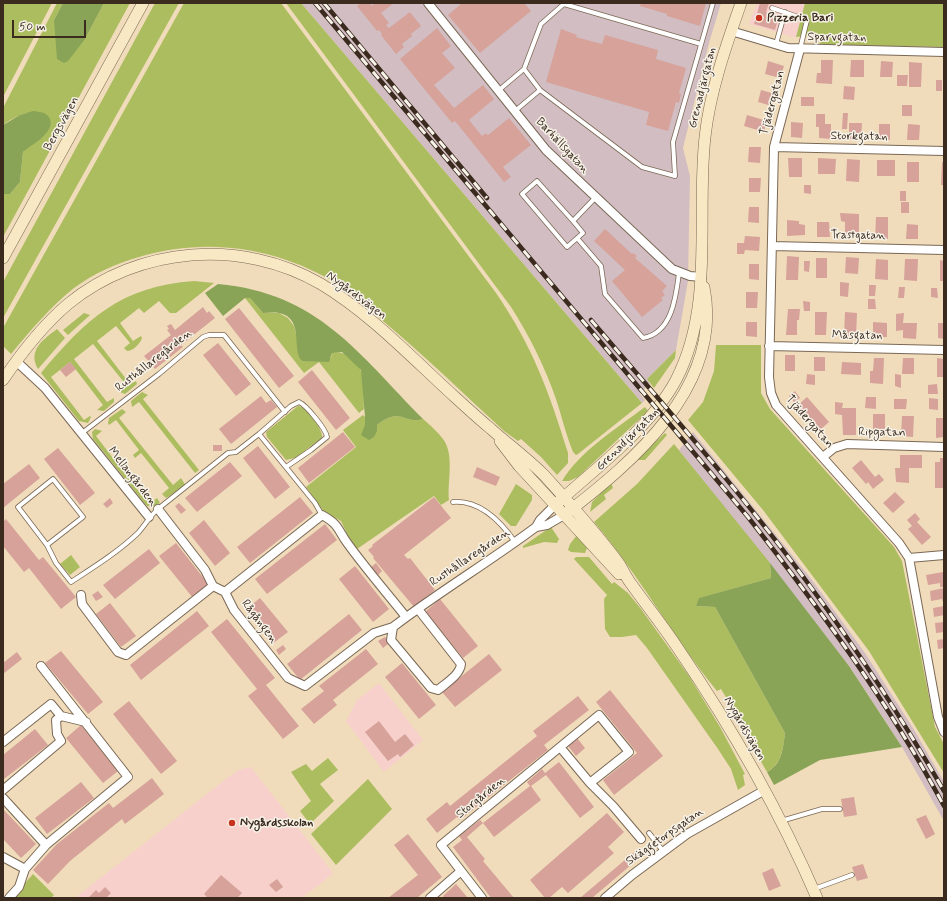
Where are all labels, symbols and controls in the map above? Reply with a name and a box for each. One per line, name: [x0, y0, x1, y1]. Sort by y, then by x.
place label: Pizzeria Bari: [767, 11, 833, 25]
scale bar: [14, 12, 88, 38]
marker: Pizzeria Bari: [754, 13, 764, 23]
text: 50 m: [19, 19, 46, 35]
street label: Sparvgatan: [807, 30, 867, 46]
street label: Grenadjärgatan: [686, 46, 720, 130]
street label: Tjädergatan: [757, 69, 789, 137]
street label: Bergsvägen: [41, 94, 83, 154]
street label: Barhällsgatan: [532, 115, 592, 177]
street label: Storkgatan: [830, 129, 888, 145]
street label: Trastgatan: [830, 228, 886, 244]
street label: Nygårdsvägen: [323, 269, 389, 323]
street label: Rusthållaregården: [113, 327, 195, 395]
street label: Måsgatan: [832, 328, 882, 344]
street label: Tjädergatan: [782, 392, 836, 452]
street label: Grenadjärgatan: [594, 406, 662, 474]
street label: Ripgatan: [858, 425, 906, 441]
street label: Mellangården: [104, 444, 160, 510]
street label: Rusthållaregården: [427, 526, 513, 590]
street label: Rågången: [238, 597, 280, 647]
street label: Nygårdsvägen: [720, 694, 768, 764]
street label: Storgården: [454, 774, 508, 822]
street label: Skäggetorpsgatan: [624, 805, 706, 869]
place label: Nygårdsskolan: [240, 816, 313, 830]
marker: Nygårdsskolan: [227, 818, 237, 828]

